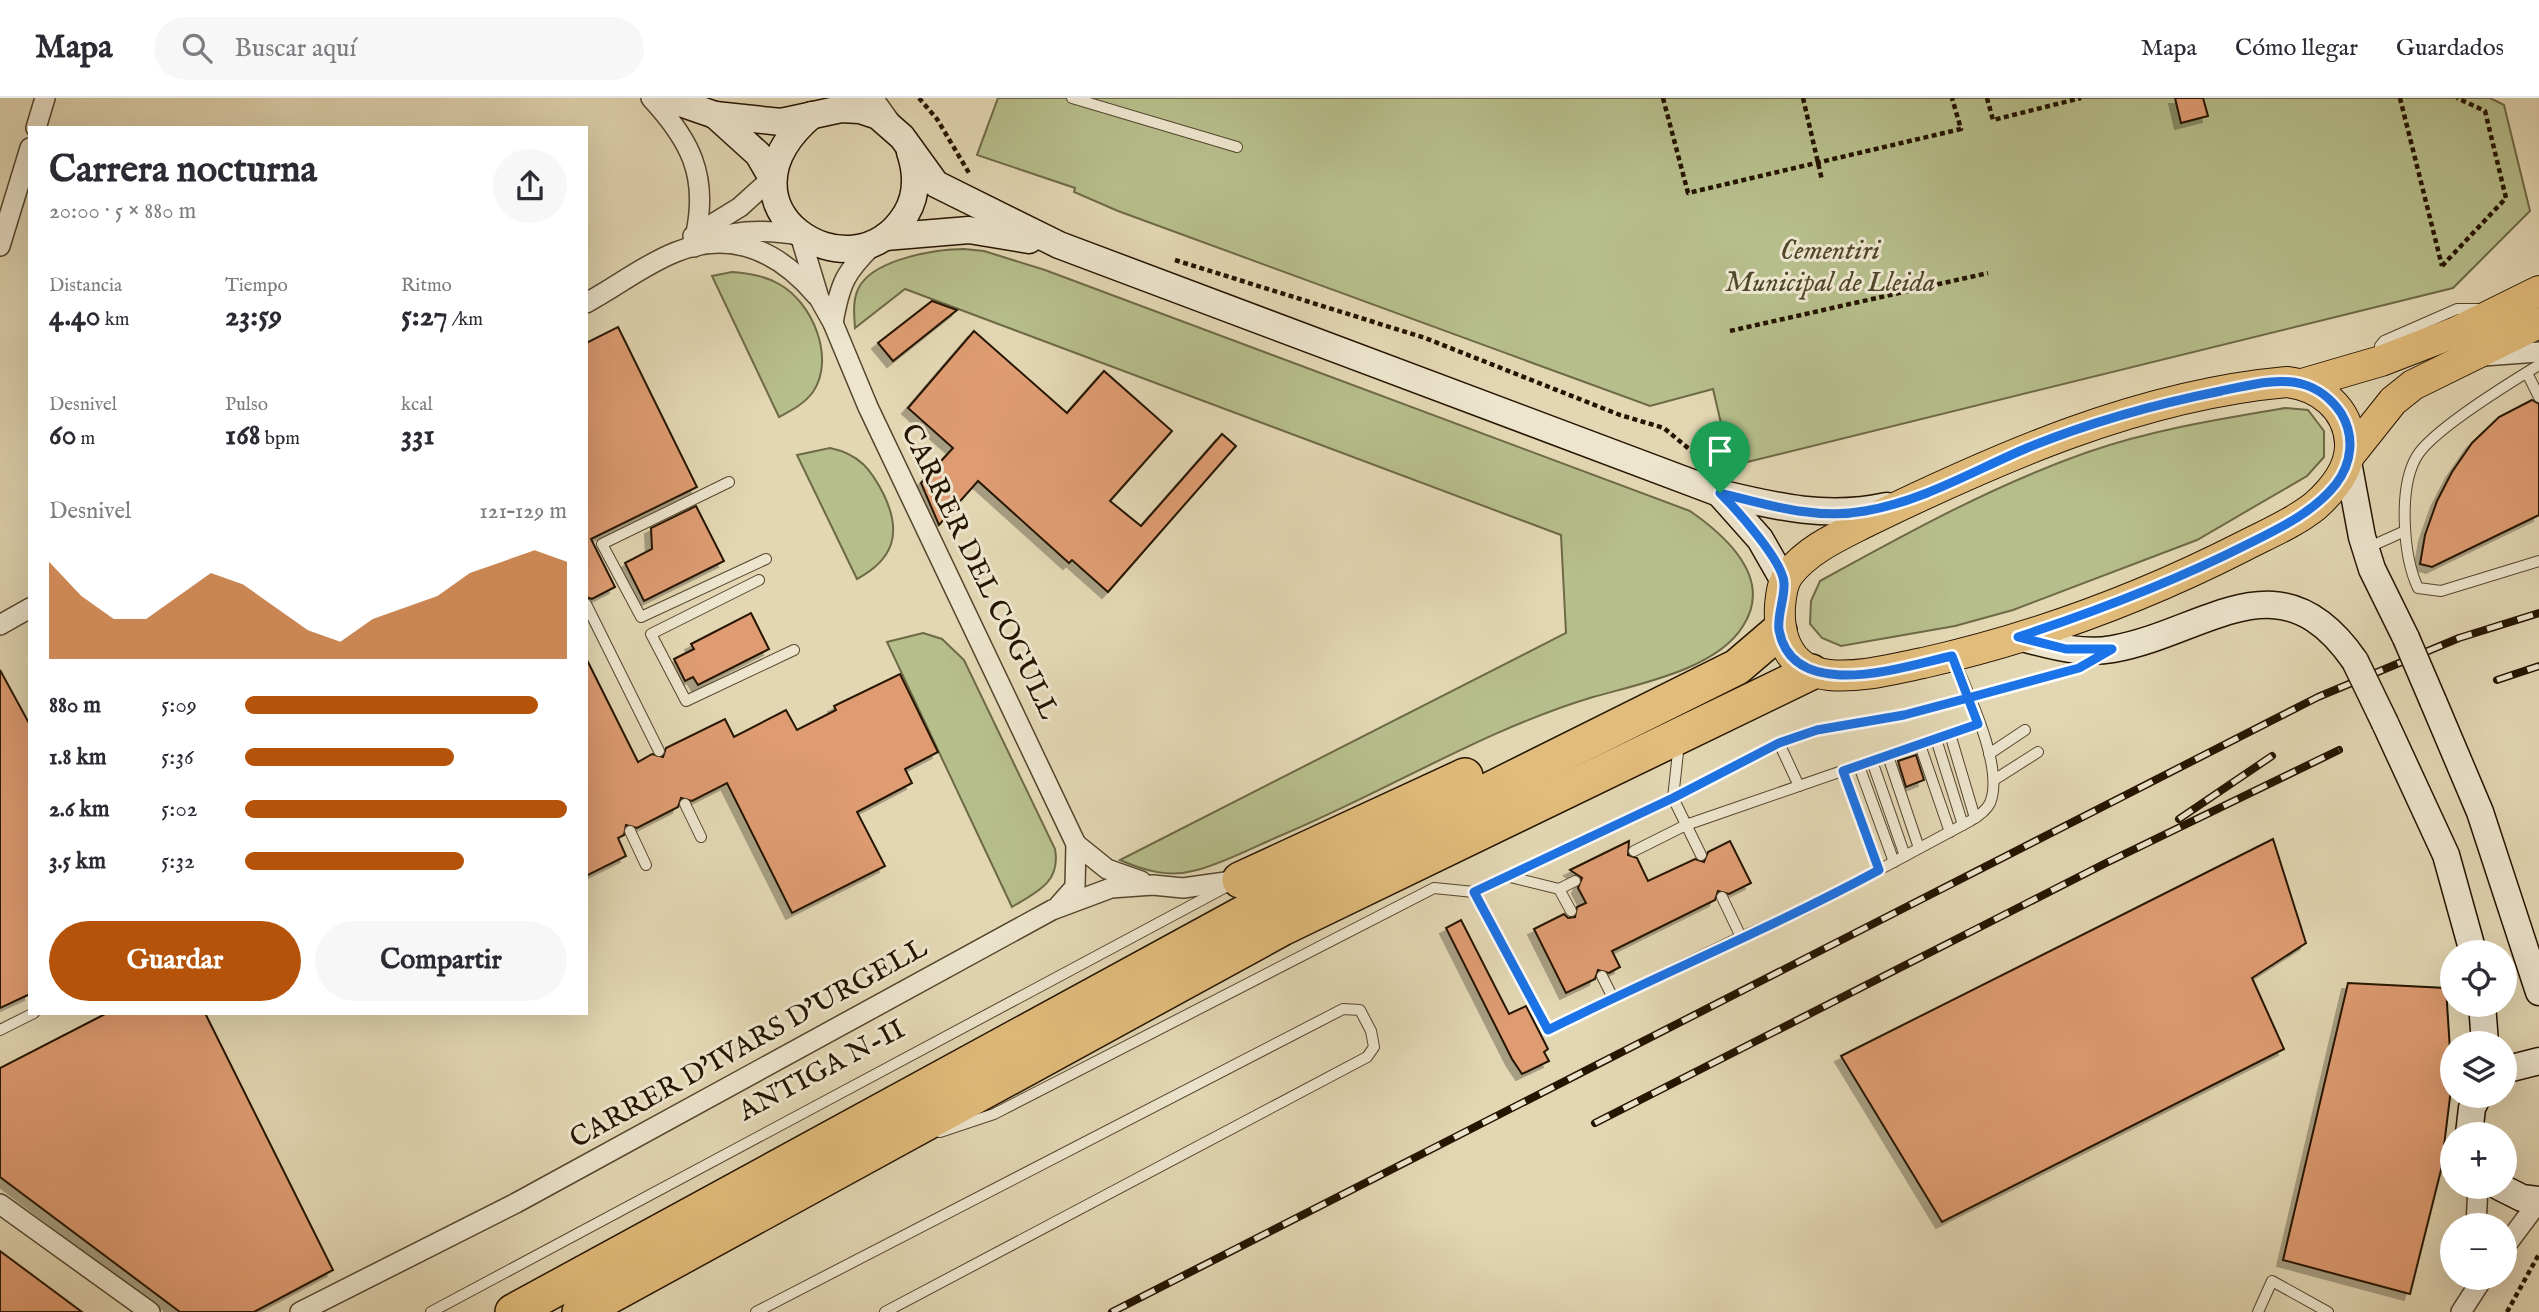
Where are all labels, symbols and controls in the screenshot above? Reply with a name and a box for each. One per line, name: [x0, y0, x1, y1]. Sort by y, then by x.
search box: [154, 17, 644, 80]
text: Mapa: [35, 27, 112, 69]
icon: search: [178, 29, 216, 67]
text: Buscar aquí: [234, 32, 356, 65]
text: Mapa: [2141, 33, 2197, 64]
text: Cómo llegar: [2235, 33, 2358, 64]
text: Guardados: [2396, 33, 2504, 64]
text: Carrera nocturna: [49, 147, 317, 195]
button: share: [493, 149, 567, 223]
text: 20:00 · 5 × 880 m: [49, 197, 196, 226]
park label: Cementiri Municipal de Lleida: [1725, 234, 1935, 301]
text: Distancia: [49, 274, 122, 298]
text: Tiempo: [225, 274, 288, 298]
text: Ritmo: [401, 274, 452, 298]
text: 4.40: [49, 298, 100, 336]
text: 23:59: [225, 298, 282, 336]
text: 5:27: [401, 298, 448, 336]
text: km: [100, 308, 129, 332]
text: /km: [448, 308, 483, 332]
text: Desnivel: [49, 393, 117, 417]
text: Pulso: [225, 393, 268, 417]
text: kcal: [401, 393, 433, 417]
text: 60: [49, 417, 76, 455]
text: 168: [225, 417, 261, 455]
text: 331: [401, 417, 435, 455]
street label: CARRER DEL COGULL: [892, 419, 1066, 725]
pin: [1690, 421, 1750, 493]
text: m: [76, 427, 95, 451]
text: bpm: [261, 427, 300, 451]
icon: arrive: [1701, 432, 1739, 470]
text: Desnivel: [49, 497, 131, 526]
text: 121–129 m: [479, 497, 567, 526]
text: 880 m: [49, 691, 101, 720]
text: 5:09: [161, 691, 197, 720]
text: 1.8 km: [49, 743, 107, 772]
text: 5:36: [161, 743, 194, 772]
text: 2.6 km: [49, 795, 110, 824]
text: 5:02: [161, 795, 198, 824]
text: 3.5 km: [49, 847, 106, 876]
text: 5:32: [161, 847, 195, 876]
button: Guardar: [49, 921, 301, 1001]
button: Compartir: [315, 921, 567, 1001]
street label: CARRER D'IVARS D'URGELL: [564, 931, 934, 1157]
map controls: [2440, 940, 2517, 1290]
button: locate: [2440, 940, 2517, 1017]
street label: ANTIGA N-II: [732, 1012, 911, 1130]
button: layers: [2440, 1031, 2517, 1108]
button: +: [2440, 1122, 2517, 1199]
button: −: [2440, 1213, 2517, 1290]

